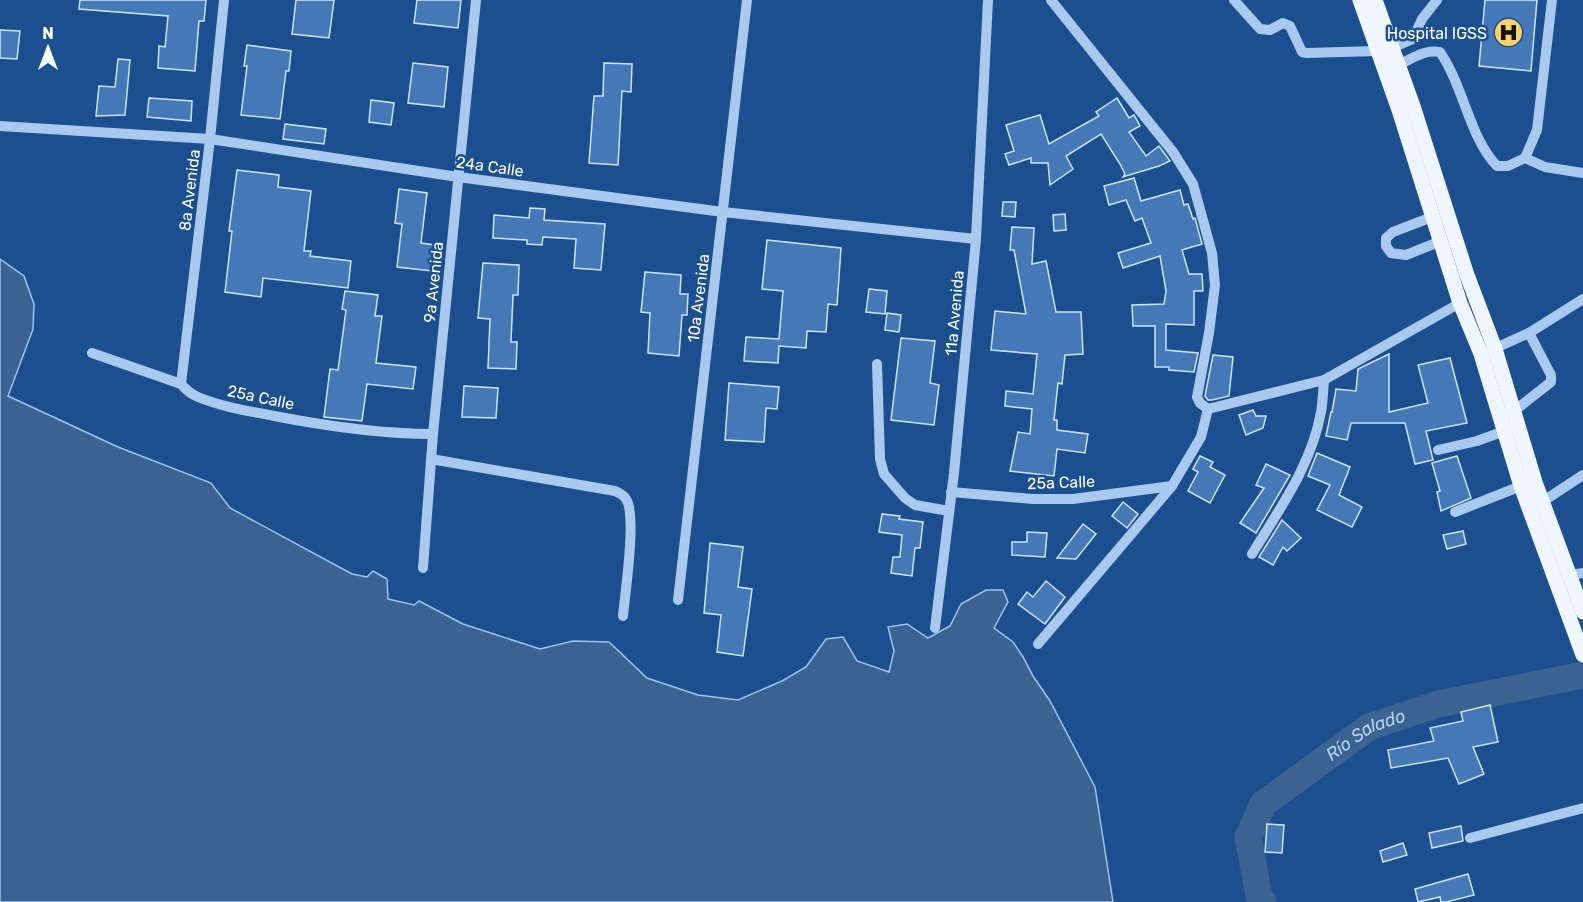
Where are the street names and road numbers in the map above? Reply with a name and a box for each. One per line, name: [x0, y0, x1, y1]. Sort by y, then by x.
street label: 8a Avenida: [175, 148, 204, 232]
street label: 24a Calle: [455, 152, 525, 181]
street label: 9a Avenida: [420, 241, 447, 324]
street label: 10a Avenida: [684, 253, 713, 343]
street label: 11a Avenida: [941, 270, 968, 357]
street label: 25a Calle: [226, 381, 296, 414]
street label: 25a Calle: [1027, 472, 1095, 493]

